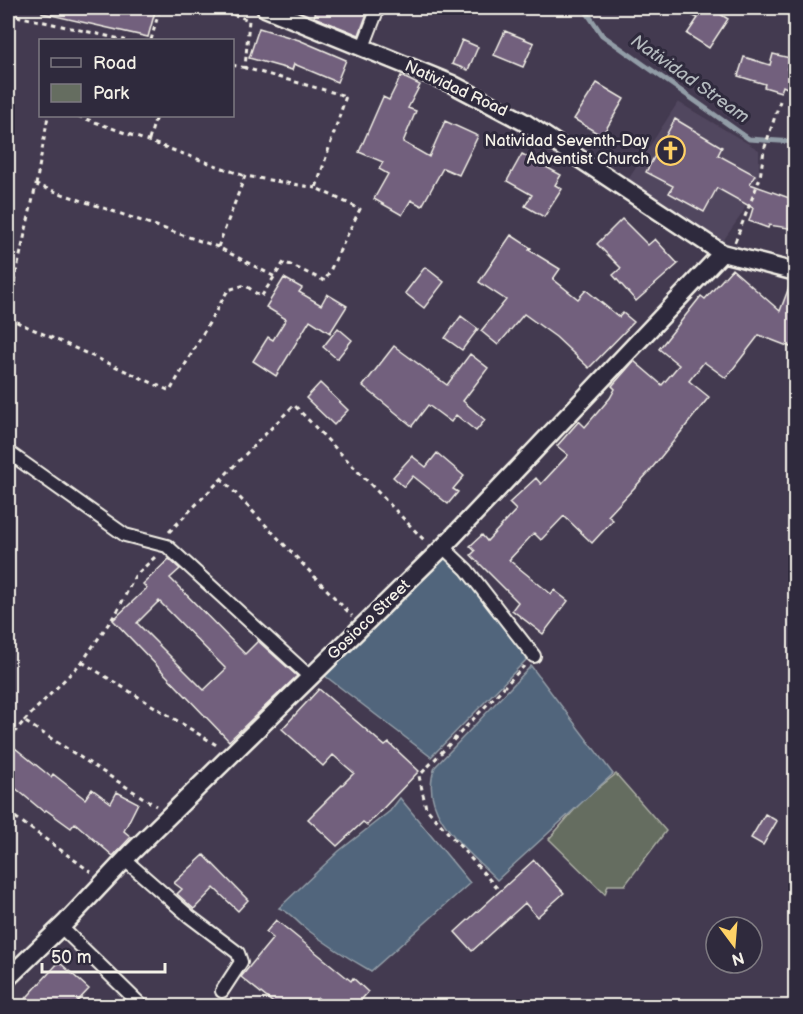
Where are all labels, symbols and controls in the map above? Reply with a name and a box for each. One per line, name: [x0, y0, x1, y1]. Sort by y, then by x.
water label: Natividad Stream: [627, 30, 753, 128]
legend: [39, 39, 234, 117]
text: Road: [93, 53, 137, 74]
street label: Natividad Road: [402, 57, 510, 121]
text: Park: [93, 83, 129, 104]
place label: Natividad Seventh-Day Adventist Church: [485, 132, 650, 169]
church icon: Natividad Seventh-Day Adventist Church: [654, 134, 686, 166]
street label: Gosioco Street: [324, 576, 414, 664]
north arrow: [704, 915, 764, 975]
scale bar: [42, 936, 165, 974]
text: 50 m: [51, 947, 92, 968]
text: N: [729, 947, 746, 969]

